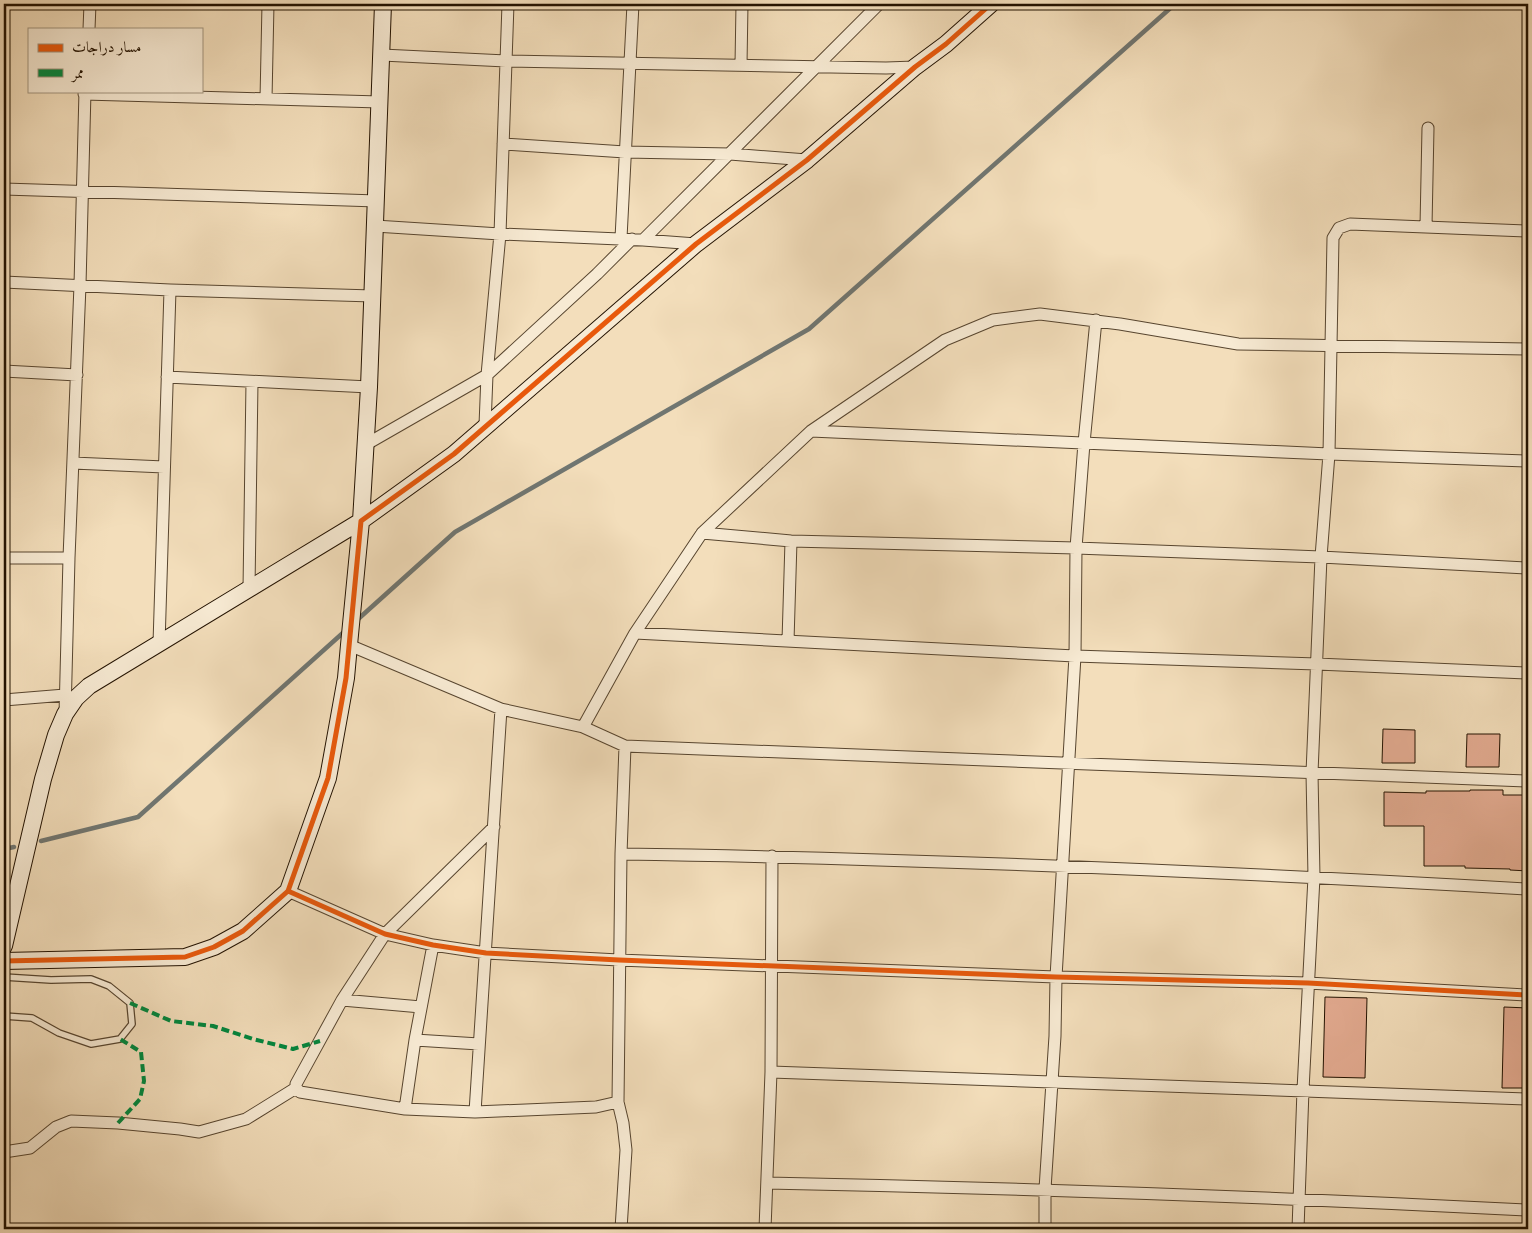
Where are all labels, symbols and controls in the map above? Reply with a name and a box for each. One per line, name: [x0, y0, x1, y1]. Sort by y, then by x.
legend: [28, 28, 202, 92]
text: مسار دراجات: [72, 38, 141, 56]
text: ممر: [70, 64, 84, 83]

